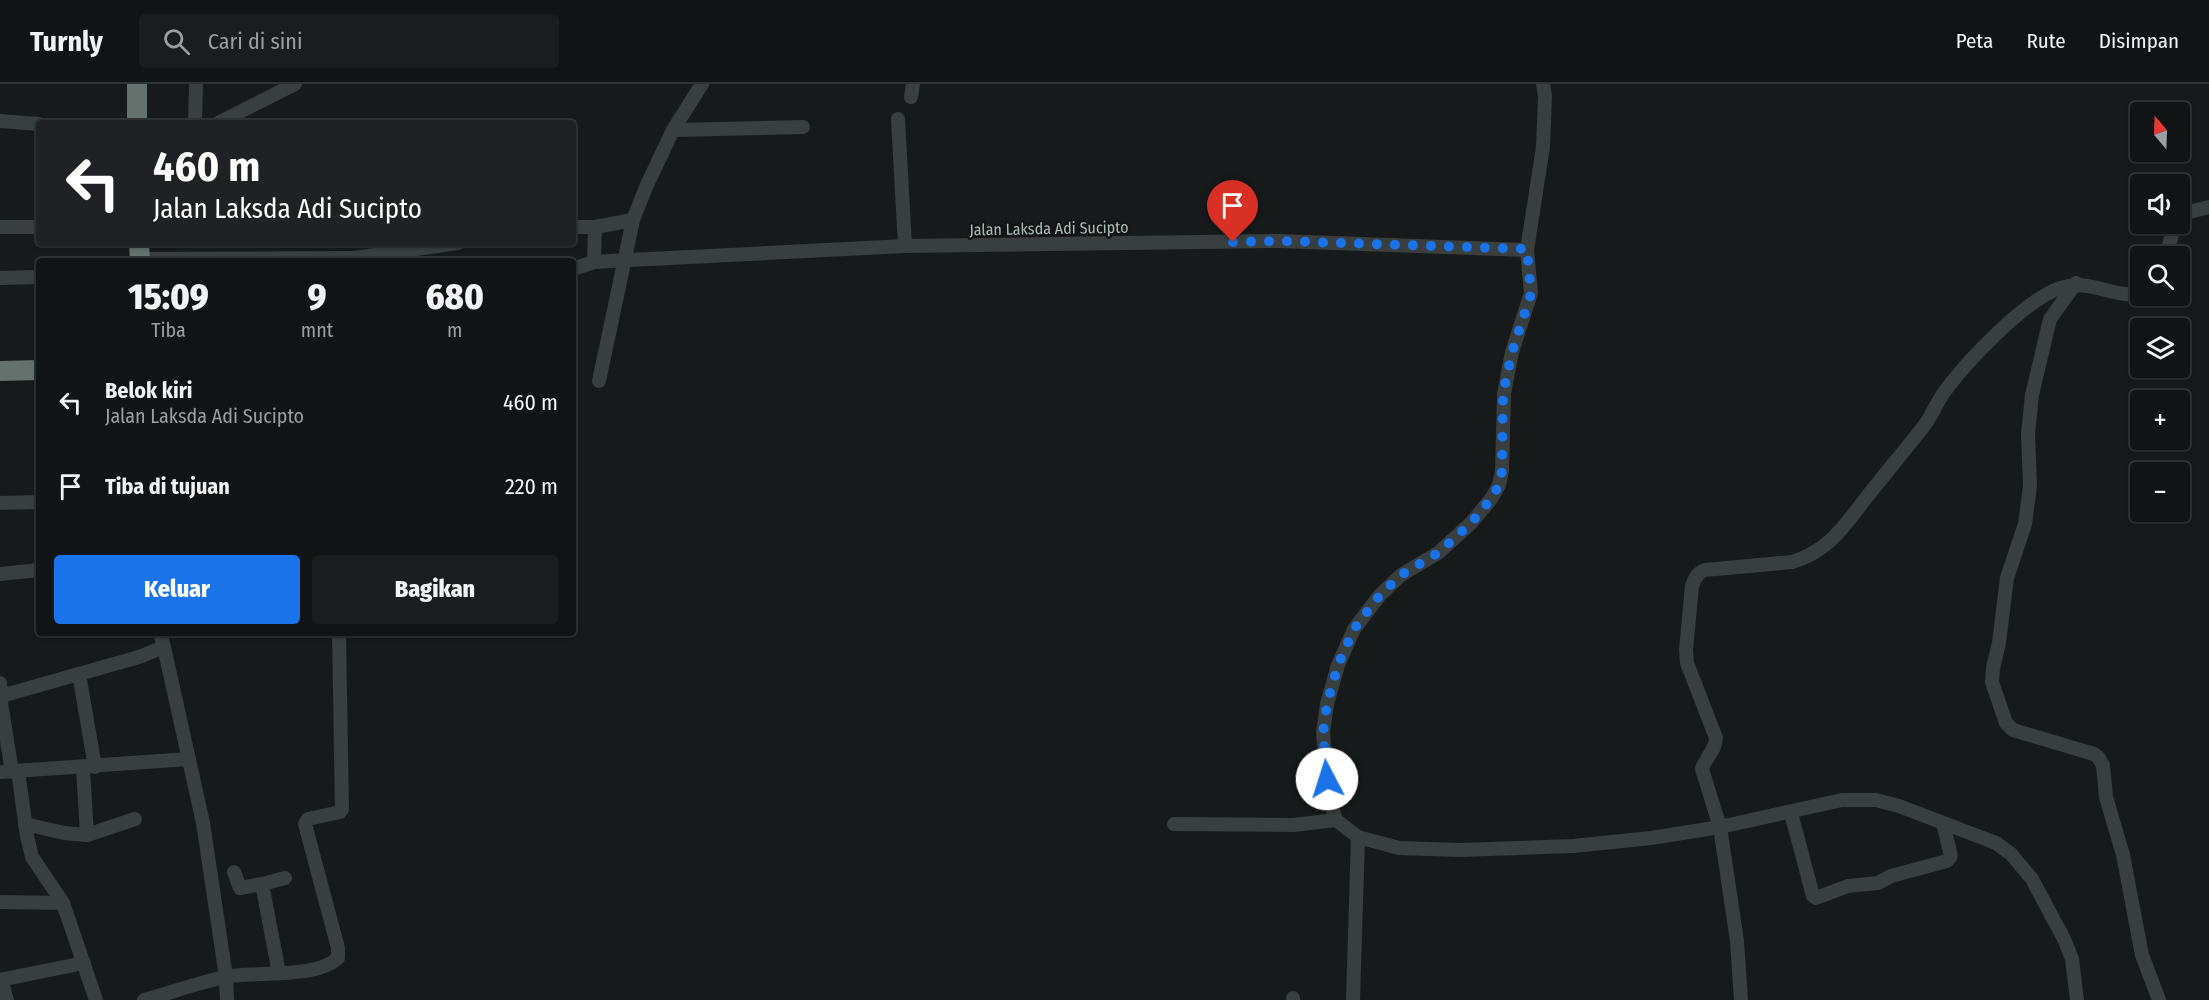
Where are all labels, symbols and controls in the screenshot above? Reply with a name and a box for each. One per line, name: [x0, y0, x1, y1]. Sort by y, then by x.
search box: [139, 14, 559, 68]
text: Turnly: [30, 25, 103, 58]
icon: search: [160, 25, 193, 58]
text: Cari di sini: [208, 28, 302, 55]
text: Peta: [1956, 28, 1993, 54]
text: Rute: [2026, 28, 2066, 54]
text: Disimpan: [2099, 28, 2179, 54]
north arrow: [2130, 102, 2190, 162]
map controls: [2130, 102, 2190, 522]
text: 460 m: [153, 142, 260, 192]
icon: left: [54, 144, 132, 222]
button: sound: [2130, 174, 2190, 234]
pin: [1207, 180, 1258, 242]
icon: arrive: [1216, 189, 1249, 222]
text: Jalan Laksda Adi Sucipto: [153, 193, 422, 225]
street label: Jalan Laksda Adi Sucipto: [969, 218, 1129, 239]
button: search: [2130, 246, 2190, 306]
text: 15:09: [128, 275, 209, 319]
text: 9: [308, 275, 327, 319]
text: 680: [425, 275, 484, 319]
text: Tiba: [151, 318, 186, 342]
text: mnt: [301, 318, 333, 342]
text: m: [447, 318, 462, 342]
button: layers: [2130, 318, 2190, 378]
text: Belok kiri: [105, 377, 193, 404]
icon: left: [54, 386, 87, 419]
text: 460 m: [503, 389, 558, 416]
button: +: [2130, 390, 2190, 450]
text: Jalan Laksda Adi Sucipto: [105, 404, 304, 428]
button: −: [2130, 462, 2190, 522]
icon: arrive: [54, 470, 87, 503]
text: Tiba di tujuan: [105, 473, 230, 500]
text: 220 m: [505, 473, 558, 500]
button: Keluar: [54, 555, 300, 624]
button: Bagikan: [312, 555, 558, 624]
position arrow: [1295, 747, 1359, 811]

